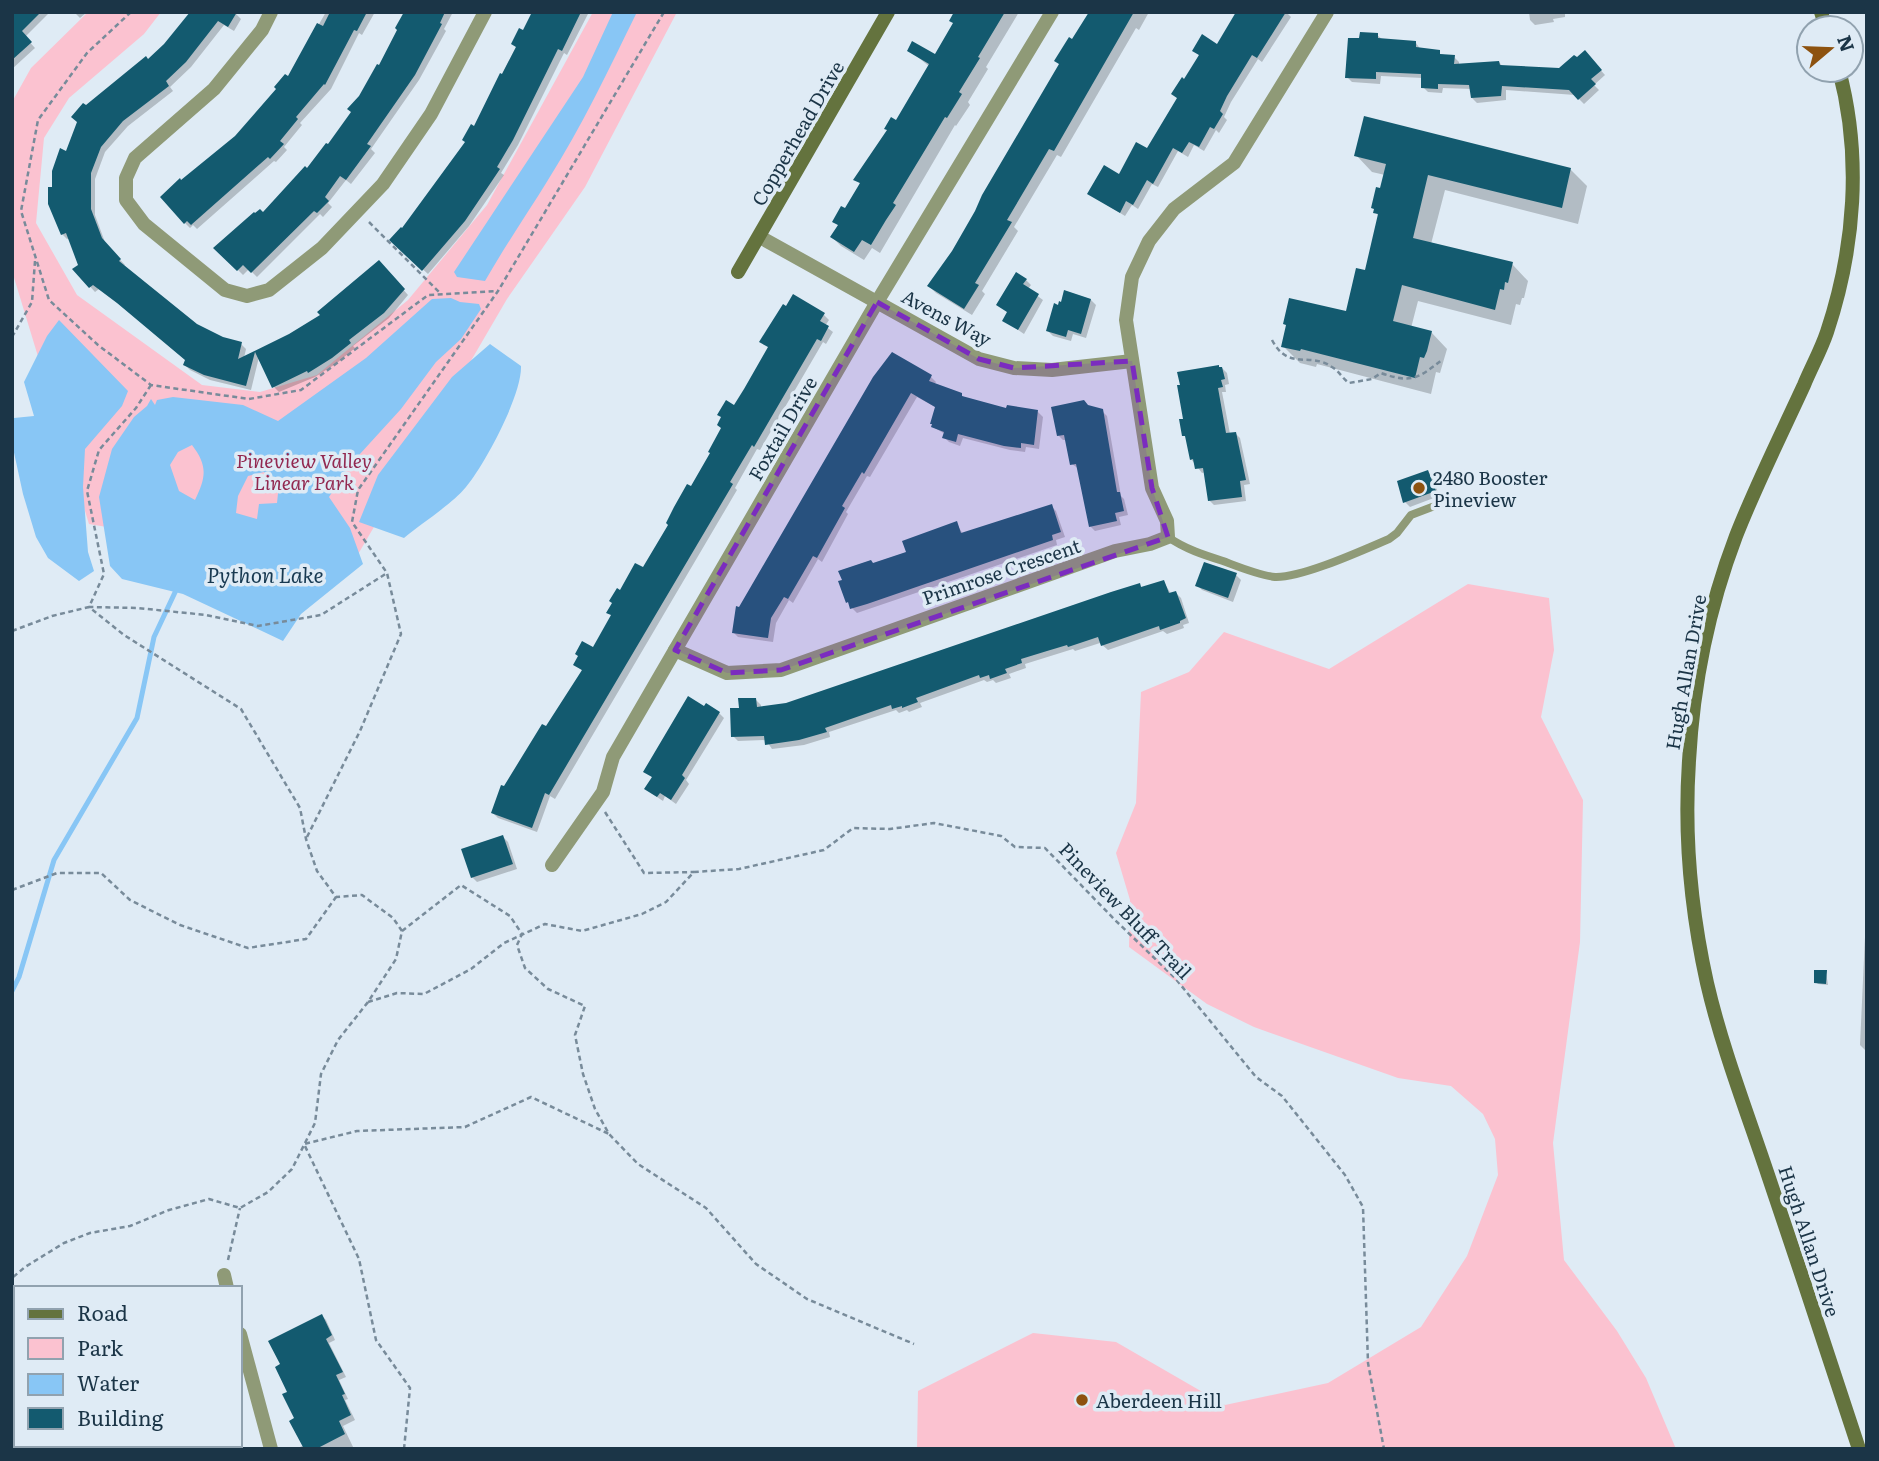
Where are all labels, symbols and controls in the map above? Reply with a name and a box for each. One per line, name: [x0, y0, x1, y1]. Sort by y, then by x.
north arrow: [1795, 14, 1865, 84]
text: N: [1831, 31, 1863, 55]
street label: Copperhead Drive: [744, 55, 850, 211]
street label: Avens Way: [897, 282, 997, 352]
street label: Foxtail Drive: [741, 370, 823, 485]
park label: Pineview Valley Linear Park: [236, 446, 372, 496]
place label: 2480 Booster Pineview: [1433, 463, 1548, 513]
marker: 2480 Booster Pineview: [1411, 480, 1427, 496]
street label: Primrose Crescent: [918, 531, 1084, 611]
water label: Python Lake: [206, 558, 324, 589]
street label: Hugh Allan Drive: [1658, 592, 1712, 752]
street label: Pineview Bluff Trail: [1053, 835, 1199, 985]
street label: Hugh Allan Drive: [1772, 1162, 1848, 1320]
legend: [14, 1286, 242, 1447]
text: Road: [77, 1296, 128, 1327]
text: Park: [77, 1331, 123, 1362]
text: Water: [77, 1366, 139, 1397]
place label: Aberdeen Hill: [1096, 1386, 1222, 1414]
marker: Aberdeen Hill: [1074, 1392, 1090, 1408]
text: Building: [77, 1401, 164, 1432]

